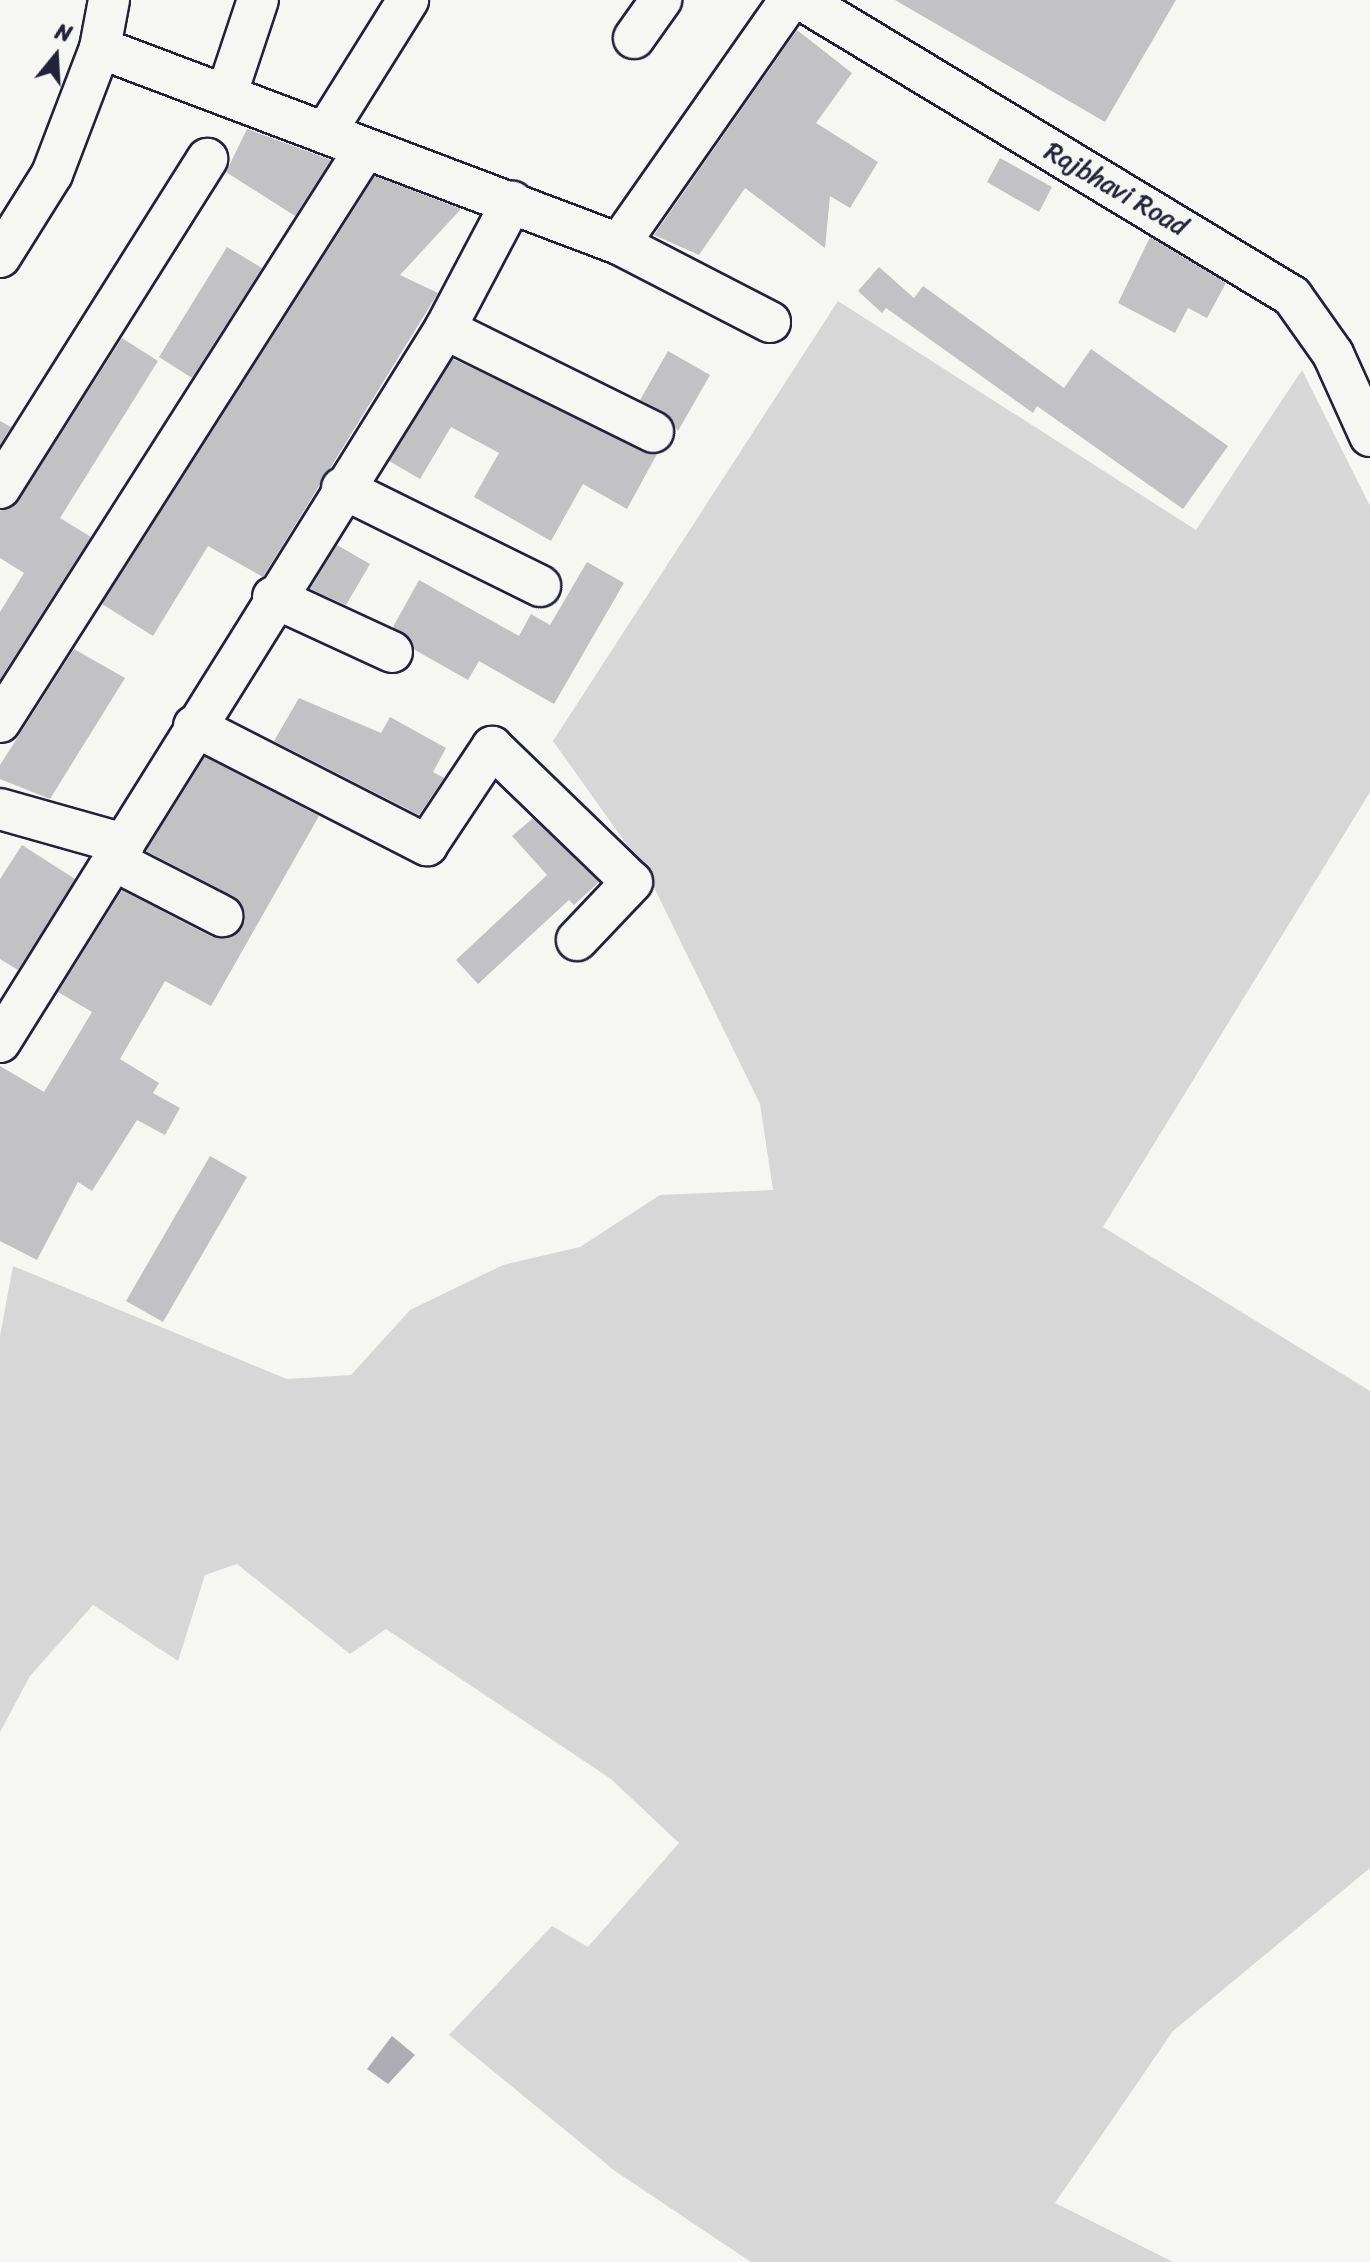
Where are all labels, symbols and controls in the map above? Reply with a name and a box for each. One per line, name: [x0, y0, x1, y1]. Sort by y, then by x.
text: N: [50, 12, 77, 54]
north arrow: [16, 16, 96, 96]
street label: Rajbhavi Road: [1039, 136, 1193, 242]

